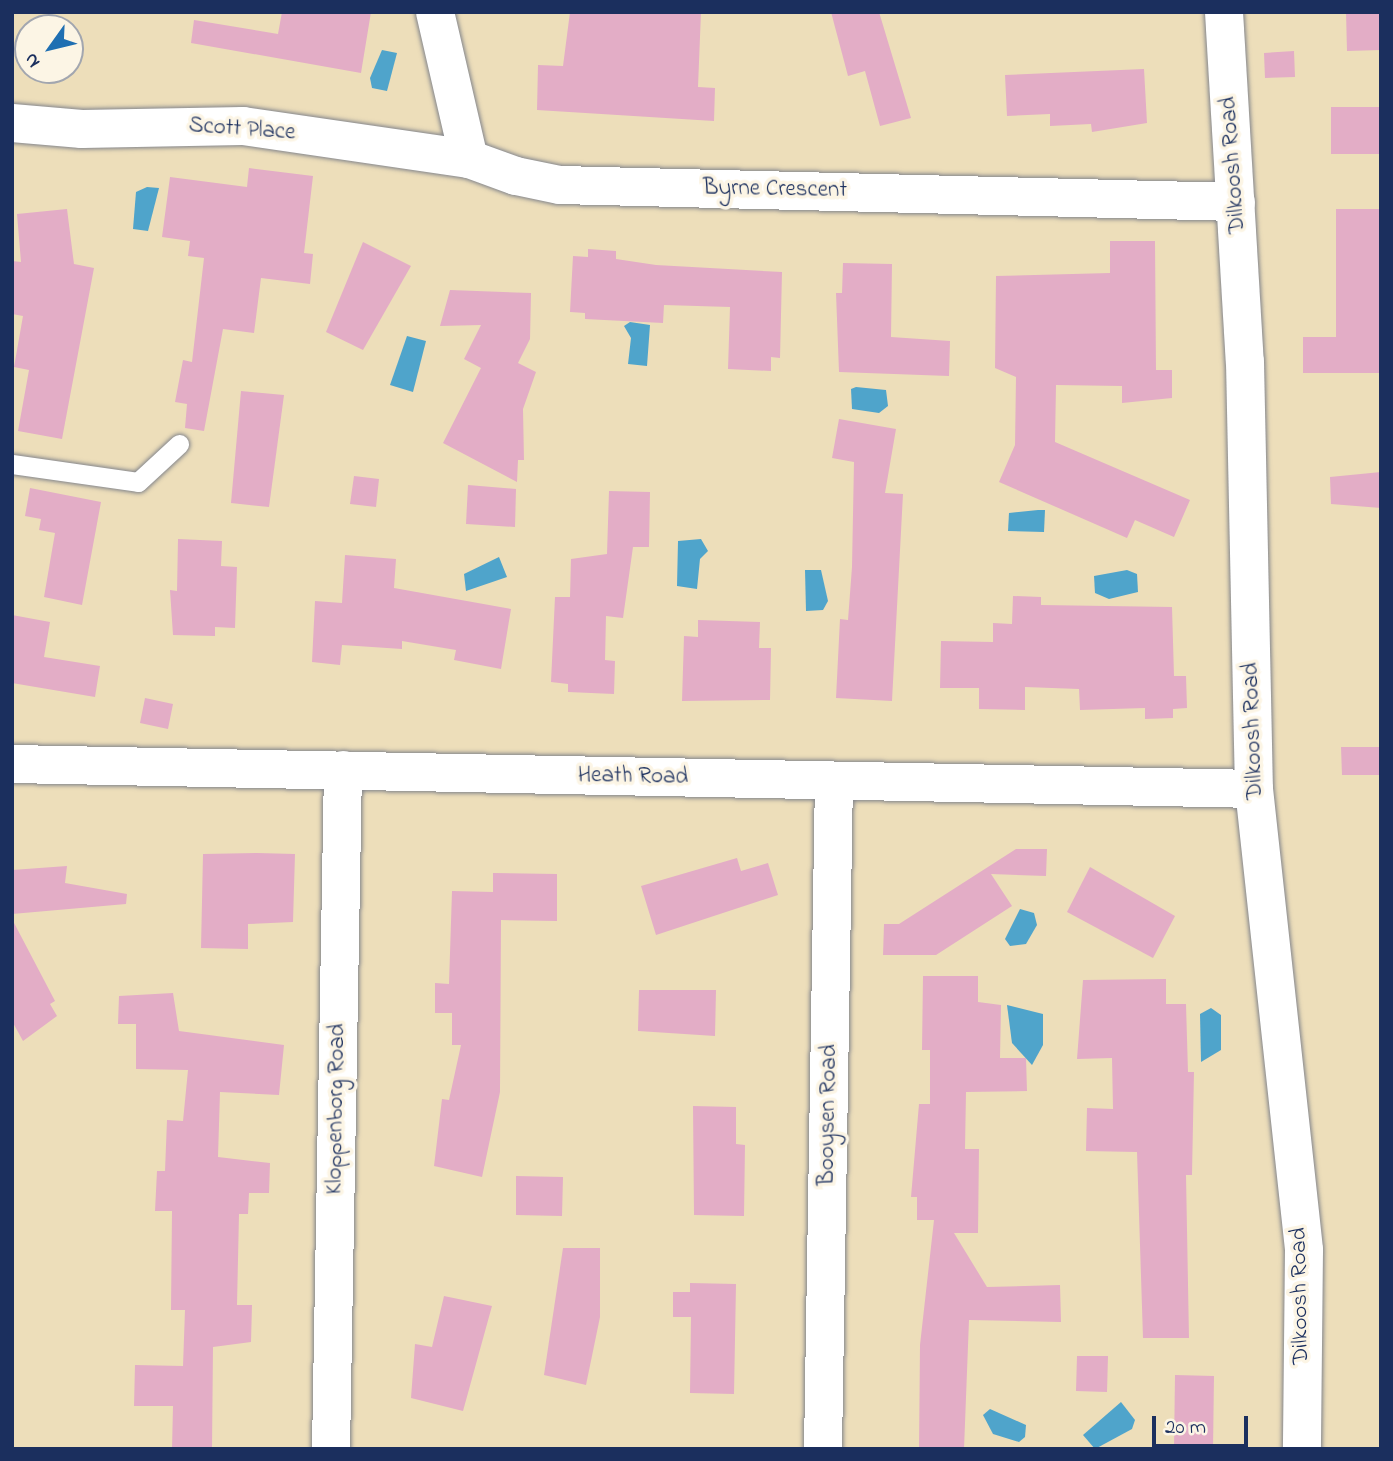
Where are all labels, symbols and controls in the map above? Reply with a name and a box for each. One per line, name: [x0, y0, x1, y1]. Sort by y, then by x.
north arrow: [14, 14, 84, 84]
text: N: [18, 47, 48, 73]
street label: Dilkoosh Road: [1215, 96, 1253, 234]
street label: Scott Place: [188, 113, 296, 147]
street label: Byrne Crescent: [703, 175, 847, 205]
street label: Dilkoosh Road: [1238, 662, 1270, 800]
street label: Heath Road: [578, 762, 688, 792]
street label: Kloppenborg Road: [322, 1023, 352, 1195]
street label: Booysen Road: [814, 1044, 844, 1186]
street label: Dilkoosh Road: [1286, 1227, 1316, 1365]
scale bar: [1155, 1402, 1251, 1446]
text: 20 m: [1165, 1413, 1206, 1443]

